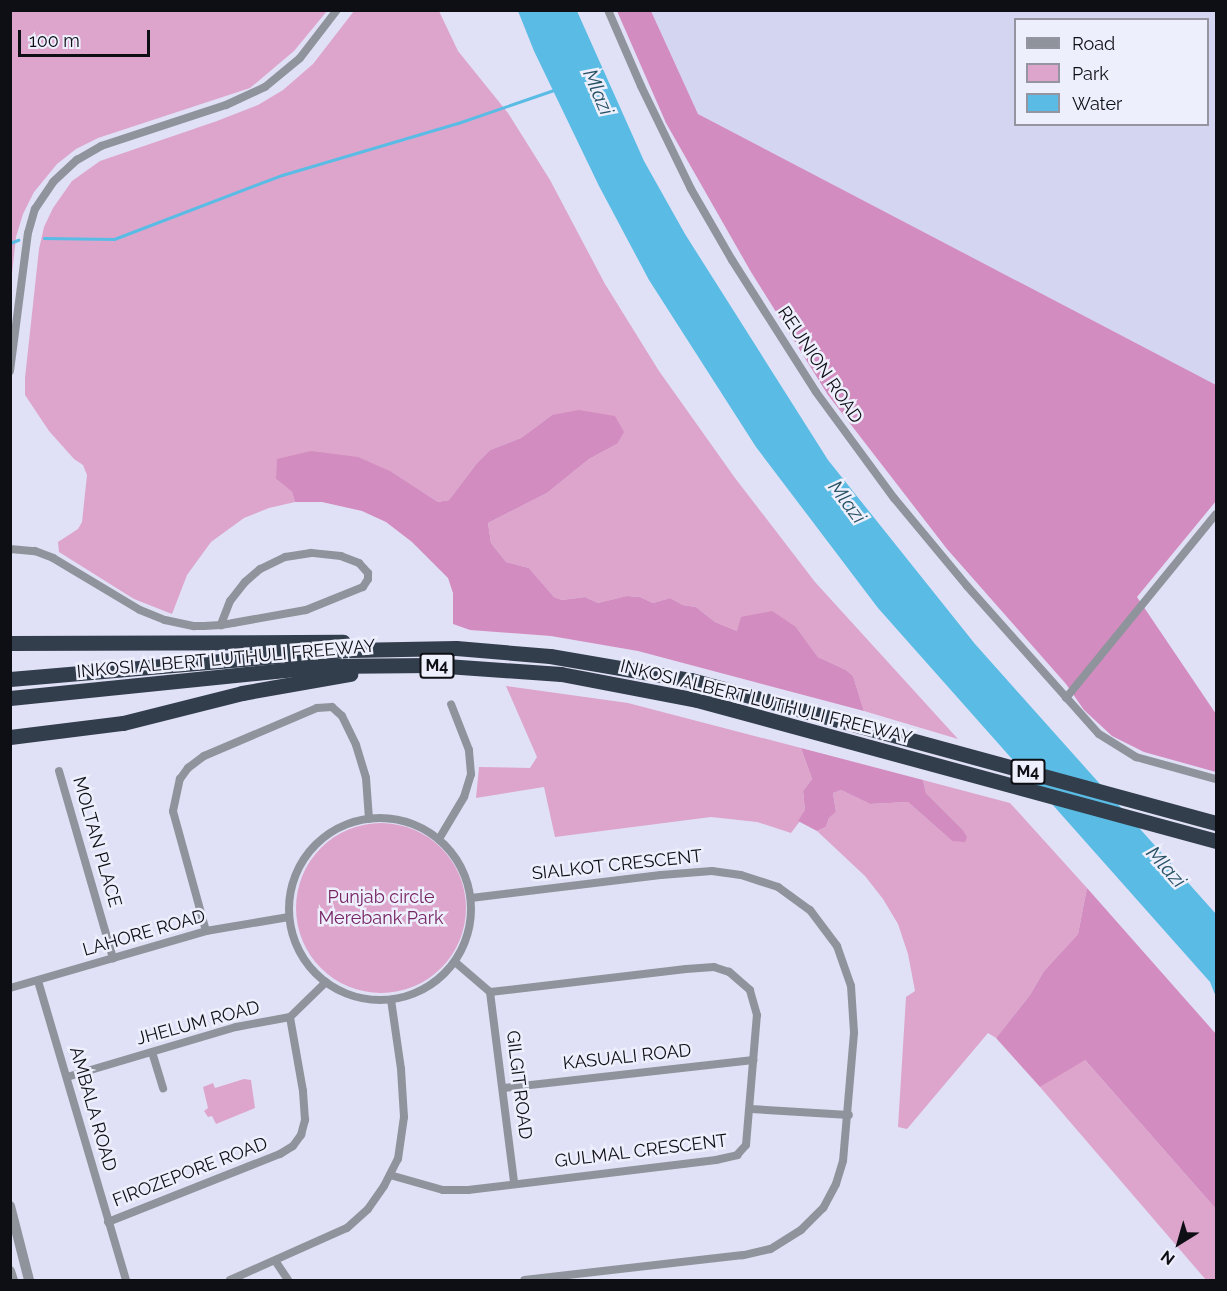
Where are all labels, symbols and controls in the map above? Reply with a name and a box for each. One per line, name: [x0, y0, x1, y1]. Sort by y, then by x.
scale bar: [21, 18, 153, 56]
legend: [1014, 18, 1209, 126]
text: 100 m: [29, 30, 80, 51]
text: Road: [1072, 33, 1115, 54]
text: Park: [1072, 63, 1109, 84]
water label: Mlazi: [578, 65, 618, 119]
text: Water: [1072, 93, 1122, 114]
street label: REUNION ROAD: [773, 302, 867, 428]
water label: Mlazi: [823, 476, 871, 528]
street label: INKOSI ALBERT LUTHULI FREEWAY: [75, 635, 377, 683]
road number: M4: [419, 653, 455, 679]
street label: INKOSI ALBERT LUTHULI FREEWAY: [617, 655, 915, 749]
road number: M4: [1010, 759, 1046, 785]
street label: MOLTAN PLACE: [68, 774, 126, 910]
water label: Mlazi: [1141, 841, 1191, 893]
street label: SIALKOT CRESCENT: [531, 845, 703, 885]
park label: Punjab circle Merebank Park: [318, 887, 444, 930]
street label: LAHORE ROAD: [80, 905, 208, 961]
street label: JHELUM ROAD: [134, 996, 262, 1050]
street label: GILGIT ROAD: [502, 1029, 536, 1141]
street label: KASUALI ROAD: [562, 1040, 692, 1074]
street label: AMBALA ROAD: [65, 1044, 121, 1174]
street label: GULMAL CRESCENT: [553, 1130, 729, 1172]
street label: FIROZEPORE ROAD: [109, 1132, 271, 1212]
north arrow: [1149, 1213, 1209, 1273]
text: N: [1157, 1247, 1178, 1269]

